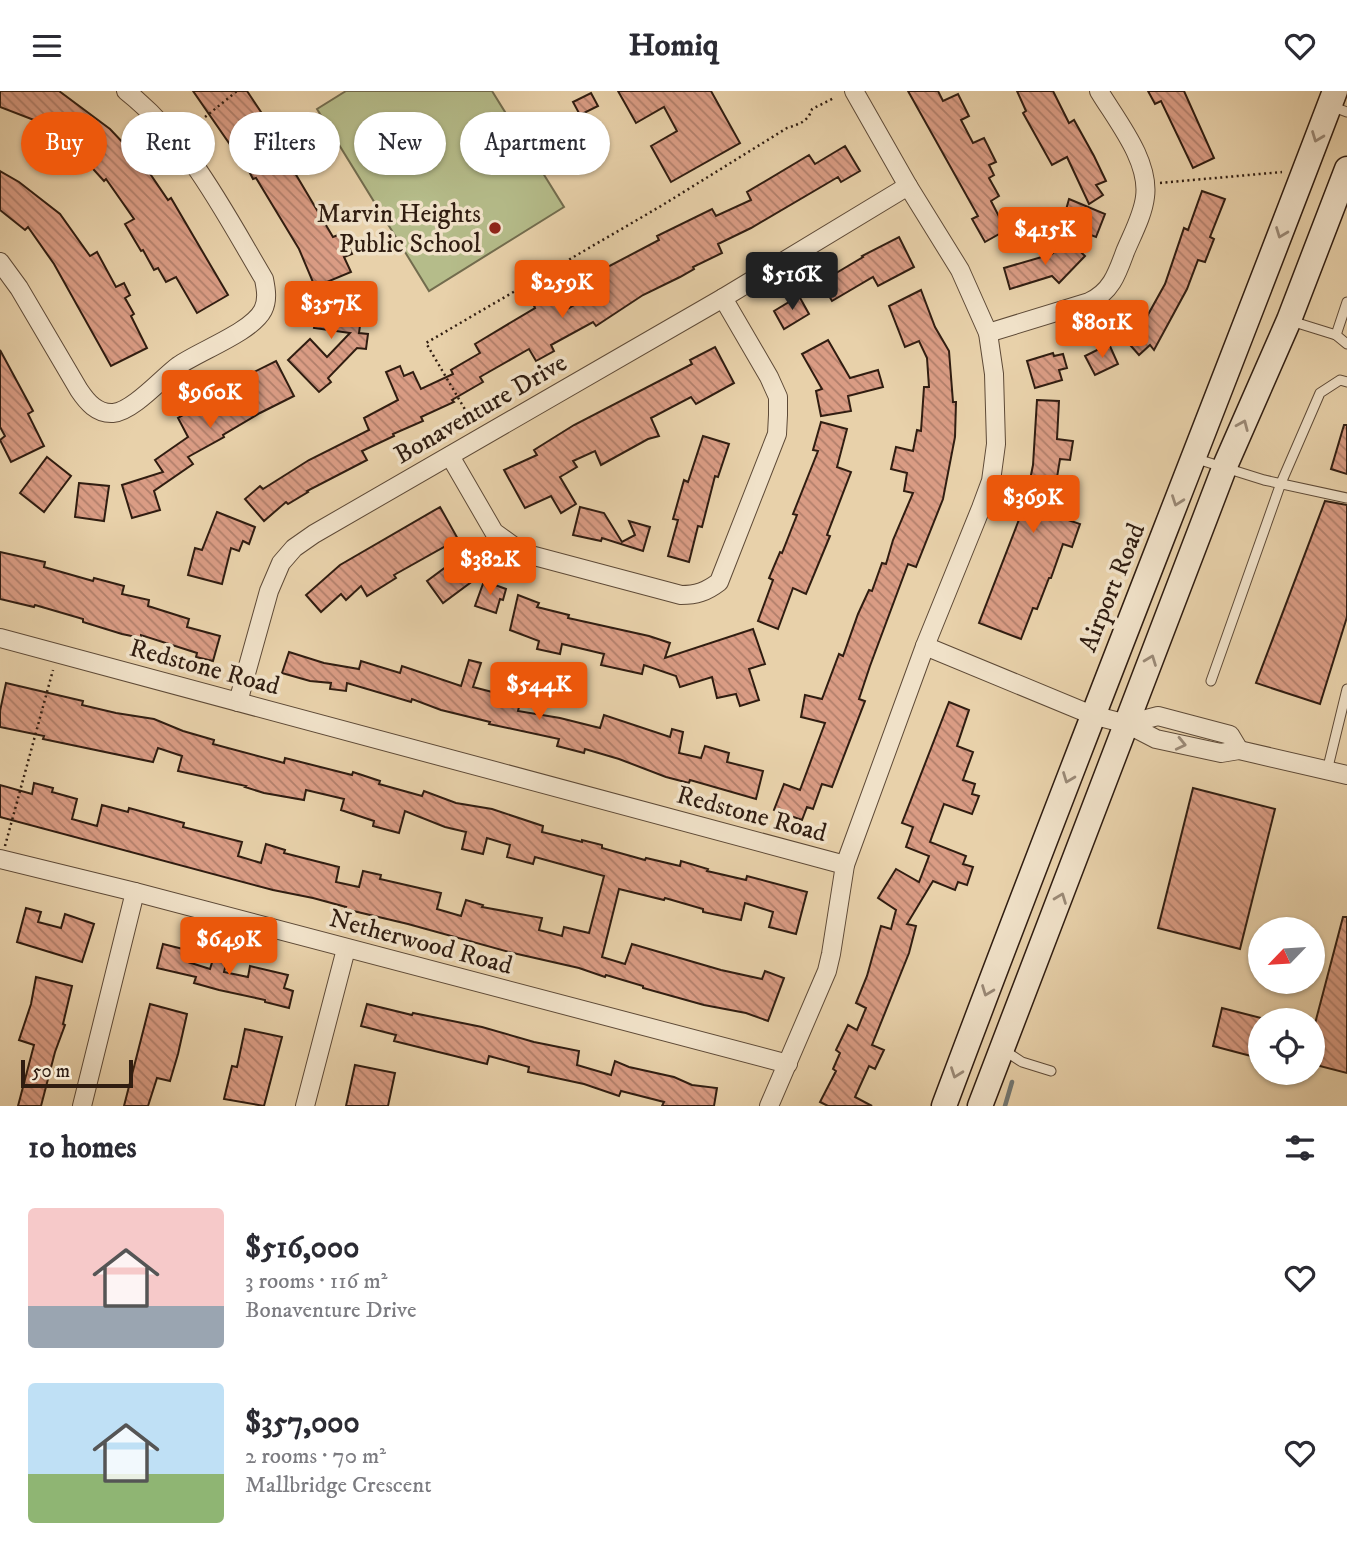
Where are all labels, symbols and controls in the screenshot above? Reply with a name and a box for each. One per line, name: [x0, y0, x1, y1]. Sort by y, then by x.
text: Homiq: [628, 26, 719, 66]
icon: menu: [28, 27, 66, 65]
icon: heart: [1281, 27, 1319, 65]
chip: Buy: [21, 112, 107, 175]
chip: Rent: [121, 112, 215, 175]
chip: Filters: [229, 112, 340, 175]
chip: New: [354, 112, 446, 175]
chip: Apartment: [460, 112, 610, 175]
one-way arrow: [1312, 131, 1326, 143]
place label: Marvin Heights Public School: [317, 198, 481, 261]
pin: $415K: [996, 207, 1094, 267]
text: $415K: [1014, 215, 1076, 244]
marker: Marvin Heights Public School: [487, 220, 503, 236]
one-way arrow: [1275, 227, 1289, 239]
pin: $516K: [743, 253, 841, 312]
text: $516K: [762, 260, 822, 289]
pin: $259K: [513, 261, 611, 320]
text: $259K: [531, 268, 593, 297]
pin: $357K: [282, 281, 380, 341]
text: $357K: [301, 289, 361, 318]
pin: $801K: [1053, 301, 1151, 360]
text: $801K: [1072, 308, 1132, 337]
street label: Bonaventure Drive: [388, 347, 573, 472]
pin: $960K: [161, 371, 259, 430]
text: $960K: [178, 378, 242, 407]
one-way arrow: [1235, 420, 1249, 433]
pin: $369K: [984, 475, 1082, 535]
text: $369K: [1003, 483, 1063, 512]
one-way arrow: [1171, 494, 1185, 506]
street label: Airport Road: [1072, 518, 1153, 657]
pin: $382K: [441, 538, 539, 597]
text: $382K: [460, 545, 520, 574]
street label: Redstone Road: [126, 632, 283, 703]
one-way arrow: [1143, 654, 1157, 667]
pin: $544K: [490, 663, 588, 722]
text: $544K: [506, 670, 572, 699]
one-way arrow: [1175, 736, 1187, 751]
one-way arrow: [1062, 772, 1076, 784]
street label: Redstone Road: [673, 779, 830, 850]
one-way arrow: [1053, 892, 1067, 904]
street label: Netherwood Road: [325, 902, 516, 983]
pin: $649K: [180, 917, 278, 977]
north arrow: [1248, 917, 1325, 994]
map controls: [1248, 917, 1325, 1085]
text: $649K: [196, 925, 262, 954]
one-way arrow: [982, 985, 996, 997]
button: locate: [1248, 1008, 1325, 1085]
scale bar: [21, 1057, 133, 1089]
text: 50 m: [32, 1060, 70, 1083]
one-way arrow: [951, 1066, 965, 1078]
icon: filters: [1281, 1129, 1319, 1167]
text: 10 homes: [28, 1130, 137, 1167]
text: $516,000: [245, 1230, 359, 1267]
icon: home: [84, 1236, 168, 1320]
icon: heart: [1281, 1259, 1319, 1297]
text: 3 rooms · 116 m²: [245, 1267, 388, 1296]
text: Bonaventure Drive: [245, 1296, 417, 1325]
text: $357,000: [245, 1405, 360, 1442]
icon: home: [84, 1411, 168, 1495]
icon: heart: [1281, 1434, 1319, 1472]
text: 2 rooms · 70 m²: [245, 1442, 386, 1471]
text: Mallbridge Crescent: [245, 1471, 432, 1500]

